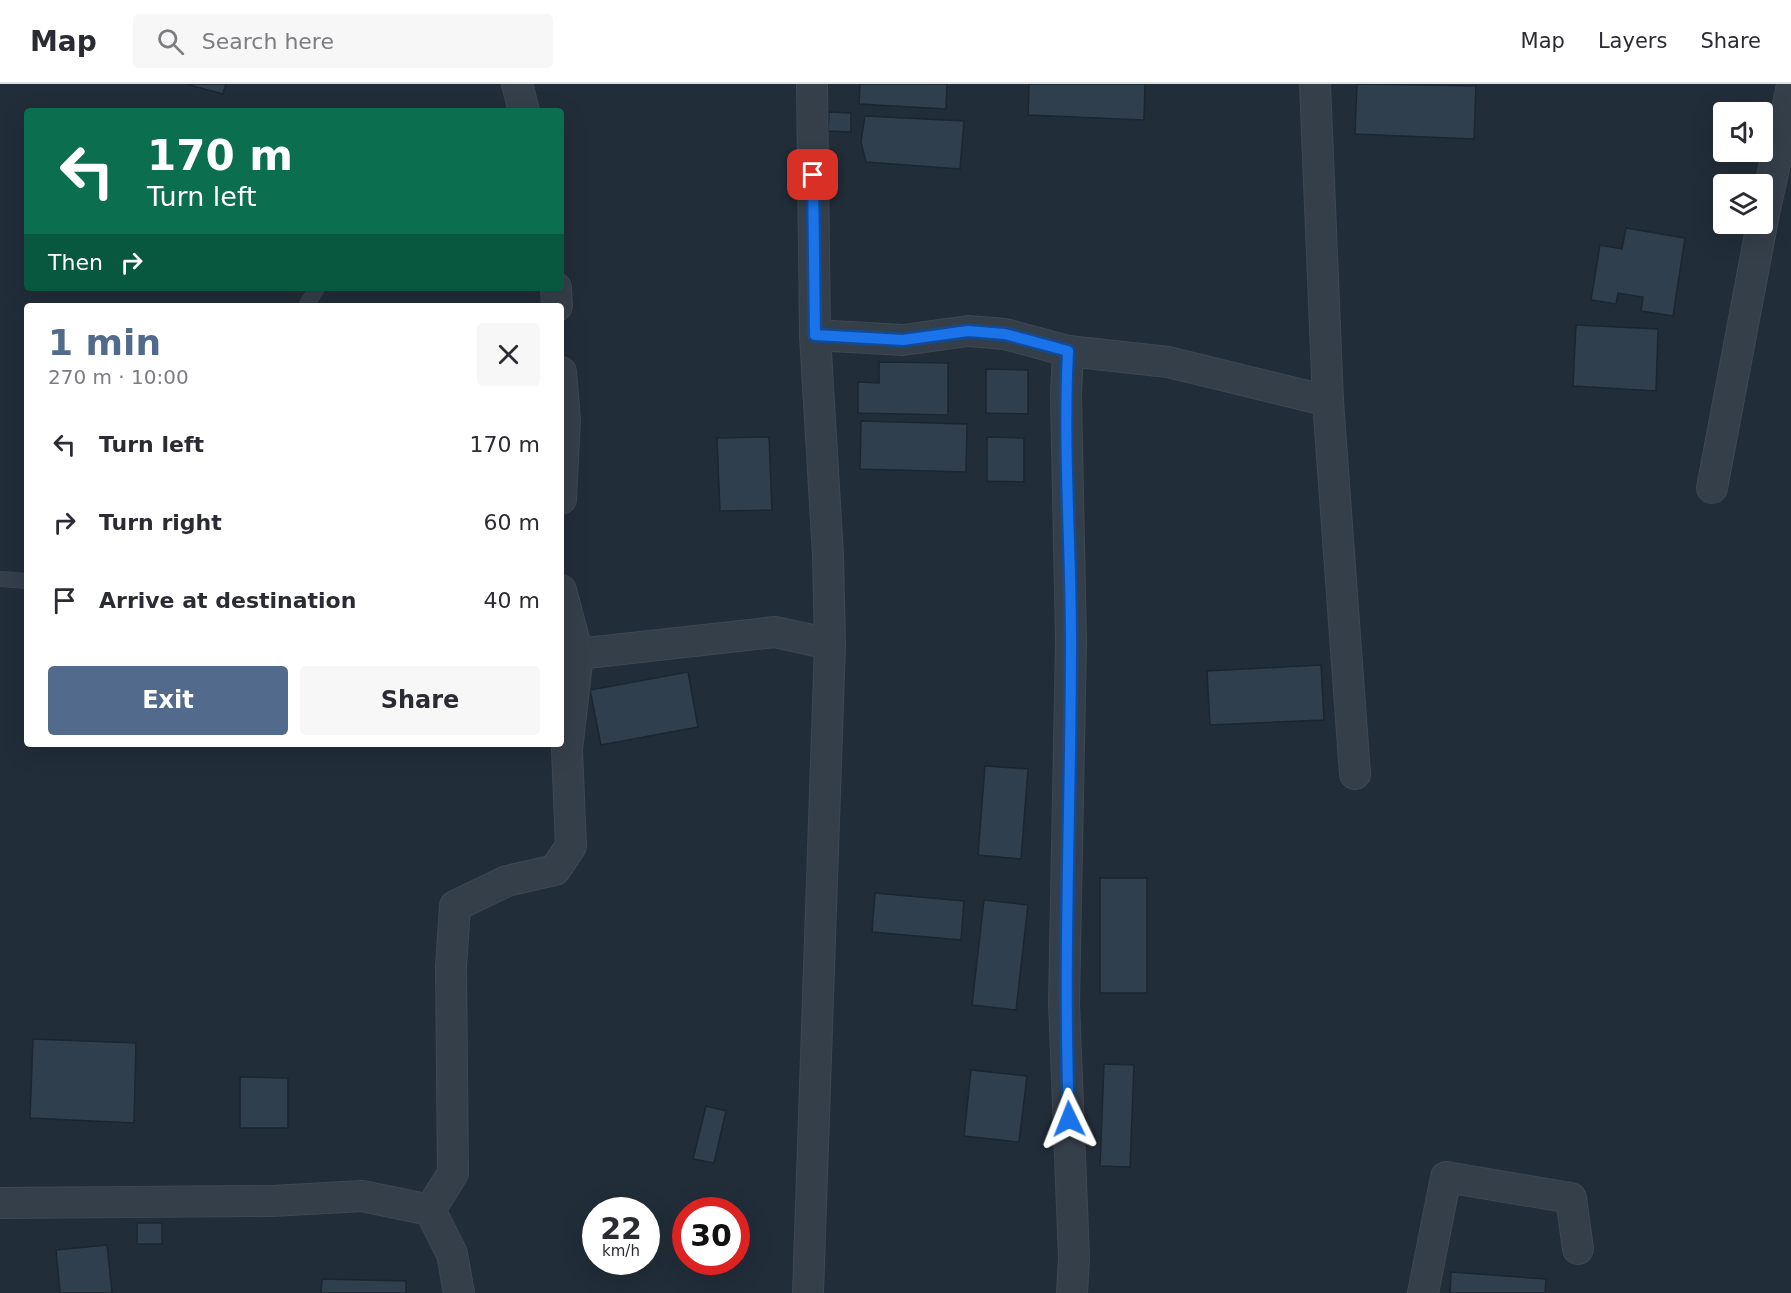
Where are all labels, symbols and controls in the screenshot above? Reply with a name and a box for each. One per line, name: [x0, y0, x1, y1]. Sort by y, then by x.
search box: [133, 14, 553, 68]
text: Map: [30, 25, 97, 58]
icon: search: [154, 25, 187, 58]
text: Search here: [202, 29, 334, 54]
text: Map: [1521, 29, 1565, 53]
text: Layers: [1598, 29, 1667, 53]
text: Share: [1700, 29, 1761, 53]
map controls: [1713, 102, 1773, 234]
button: sound: [1713, 102, 1773, 162]
text: 170 m: [147, 131, 293, 180]
icon: left: [48, 132, 126, 210]
pin: [787, 149, 838, 200]
icon: arrive: [796, 158, 829, 191]
button: layers: [1713, 174, 1773, 234]
text: Turn left: [147, 181, 257, 212]
icon: right: [115, 246, 148, 279]
text: Then: [48, 250, 103, 275]
text: 1 min: [48, 322, 161, 363]
button: close: [477, 323, 540, 386]
text: 270 m · 10:00: [48, 365, 189, 389]
icon: left: [48, 428, 81, 461]
text: Turn left: [99, 432, 204, 457]
text: 170 m: [470, 432, 540, 457]
icon: right: [48, 506, 81, 539]
text: Turn right: [99, 510, 222, 535]
text: 60 m: [484, 510, 540, 535]
icon: arrive: [48, 584, 81, 617]
text: Arrive at destination: [99, 588, 356, 613]
text: 40 m: [484, 588, 540, 613]
button: Exit: [48, 666, 288, 735]
button: Share: [300, 666, 540, 735]
position arrow: [1037, 1087, 1101, 1151]
speed limit sign: 30: [672, 1197, 750, 1275]
text: 22: [600, 1211, 642, 1246]
text: km/h: [602, 1242, 640, 1260]

